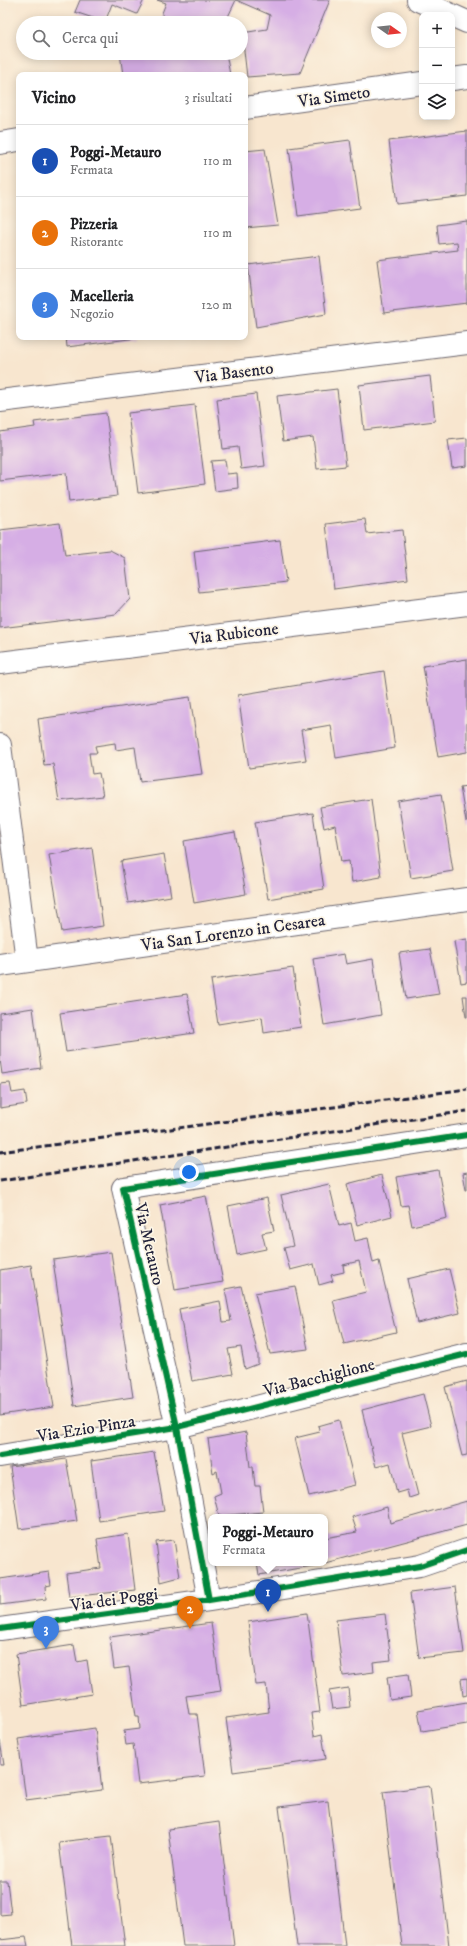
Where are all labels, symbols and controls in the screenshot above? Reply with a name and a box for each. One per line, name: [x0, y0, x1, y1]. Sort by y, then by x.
north arrow: [371, 12, 407, 48]
map controls: [419, 12, 455, 120]
button: +: [419, 12, 455, 48]
search box: [16, 16, 248, 60]
icon: search: [30, 27, 52, 49]
text: Cerca qui: [62, 29, 118, 48]
button: −: [419, 48, 455, 84]
street label: Via Simeto: [296, 81, 372, 113]
button: layers: [419, 84, 455, 120]
text: Vicino: [32, 87, 76, 109]
text: 3 risultati: [185, 90, 232, 106]
text: Poggi-Metauro: [70, 143, 161, 162]
text: 1: [43, 153, 47, 169]
text: 110 m: [203, 153, 232, 169]
text: Fermata: [70, 162, 113, 178]
text: Pizzeria: [70, 215, 118, 234]
text: 2: [42, 225, 48, 241]
text: 110 m: [203, 225, 232, 241]
text: Ristorante: [70, 234, 123, 250]
text: Macelleria: [70, 287, 134, 306]
text: 3: [43, 297, 47, 313]
text: 120 m: [201, 297, 232, 313]
text: Negozio: [70, 306, 114, 322]
street label: Via Basento: [193, 357, 275, 389]
street label: Via Rubicone: [188, 618, 280, 650]
street label: Via San Lorenzo in Cesarea: [139, 909, 327, 957]
your location: [179, 1162, 199, 1182]
street label: Via Metauro: [129, 1200, 169, 1287]
street label: Via Bacchiglione: [260, 1354, 377, 1403]
street label: Via Ezio Pinza: [34, 1410, 138, 1448]
popup: [208, 1514, 328, 1566]
text: Poggi-Metauro: [222, 1523, 314, 1542]
text: Fermata: [222, 1542, 265, 1558]
pin: 1: [255, 1579, 281, 1612]
street label: Via dei Poggi: [68, 1583, 159, 1617]
pin: 2: [177, 1596, 203, 1629]
pin: 3: [33, 1616, 59, 1649]

